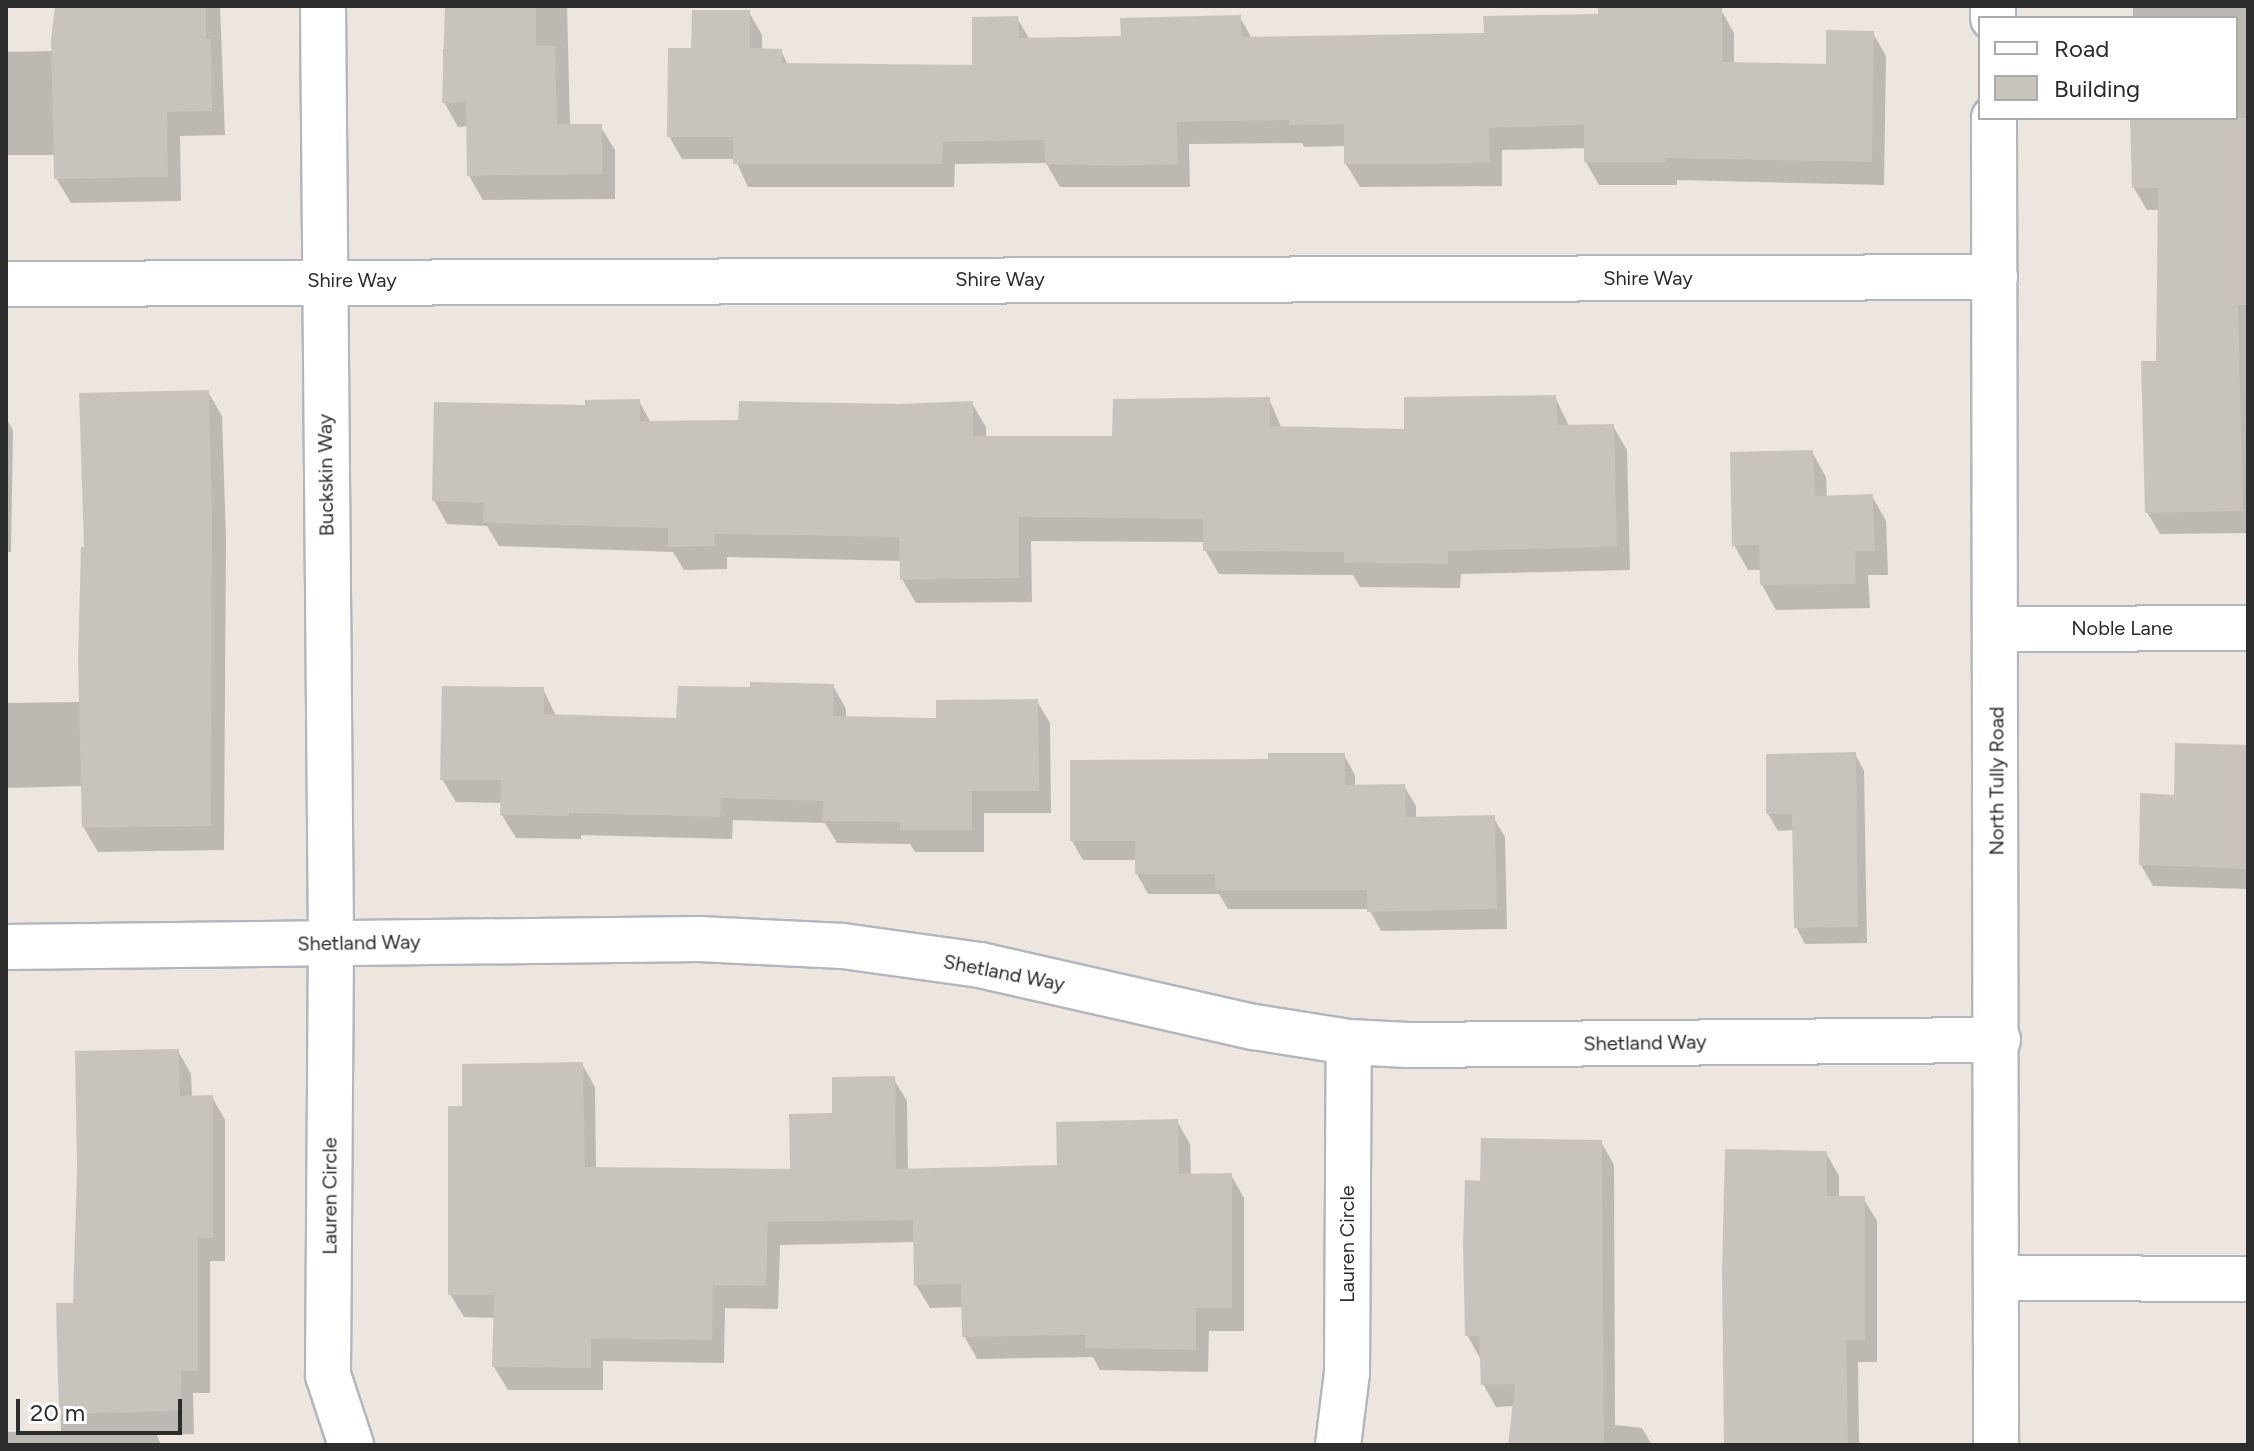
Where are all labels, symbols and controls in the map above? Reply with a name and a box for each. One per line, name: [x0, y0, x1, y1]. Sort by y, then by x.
legend: [1978, 16, 2238, 120]
text: Road: [2054, 34, 2109, 63]
text: Building: [2054, 74, 2140, 103]
street label: Shire Way: [1603, 266, 1693, 290]
street label: Shire Way: [955, 267, 1045, 291]
street label: Shire Way: [307, 268, 397, 292]
street label: Buckskin Way: [313, 413, 339, 537]
street label: Noble Lane: [2071, 616, 2173, 640]
street label: North Tully Road: [1985, 706, 2009, 856]
street label: Shetland Way: [297, 930, 421, 956]
street label: Shetland Way: [941, 949, 1067, 997]
street label: Shetland Way: [1583, 1030, 1707, 1056]
street label: Lauren Circle: [318, 1137, 342, 1255]
street label: Lauren Circle: [1335, 1185, 1359, 1303]
scale bar: [20, 1383, 186, 1433]
text: 20 m: [30, 1398, 85, 1427]

